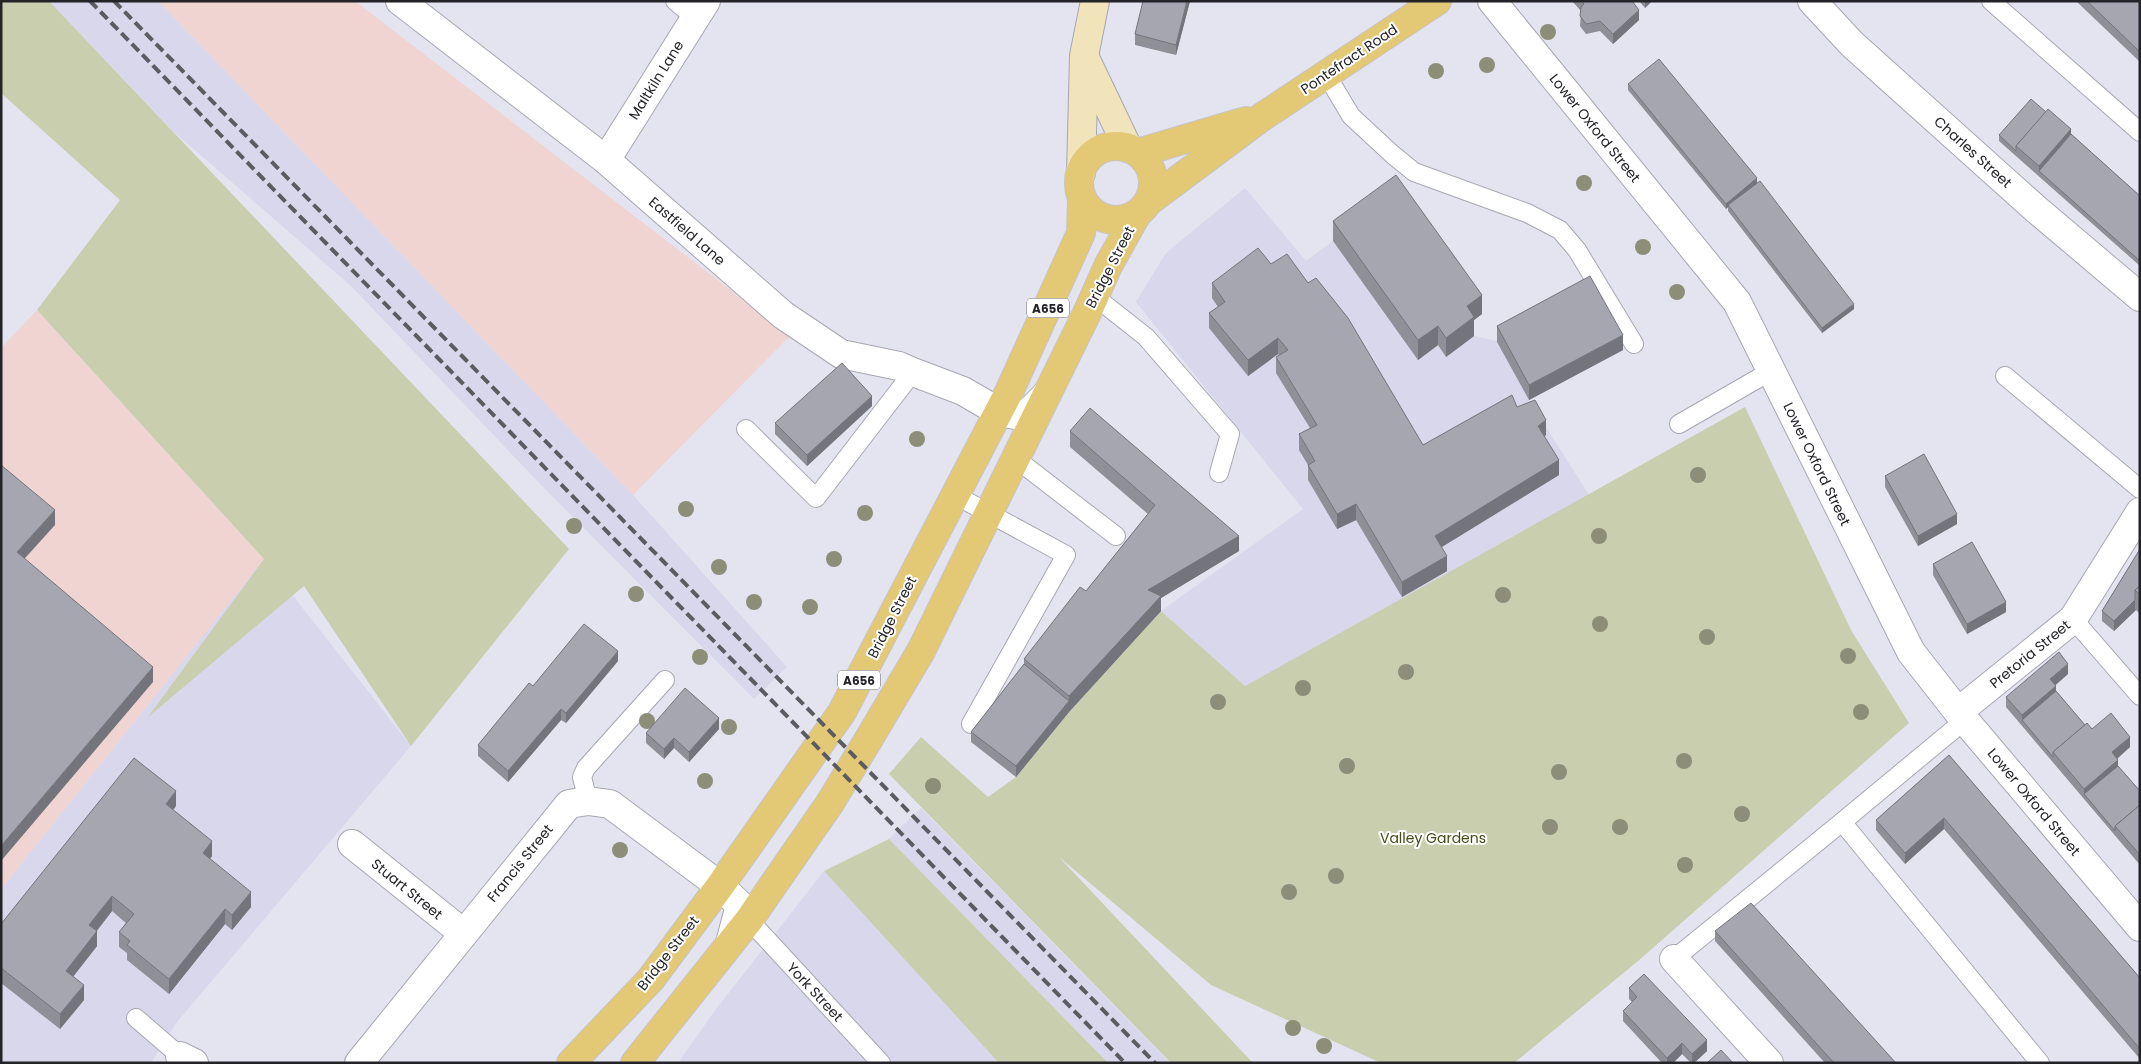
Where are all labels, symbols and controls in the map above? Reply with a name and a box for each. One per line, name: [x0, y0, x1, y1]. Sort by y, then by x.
street label: Pontefract Road: [1297, 19, 1401, 99]
street label: Maltkiln Lane: [624, 36, 688, 123]
street label: Lower Oxford Street: [1545, 69, 1645, 187]
street label: Charles Street: [1930, 112, 2016, 192]
street label: Eastfield Lane: [644, 192, 730, 270]
street label: Bridge Street: [1081, 223, 1139, 311]
road number: A656: [1027, 298, 1069, 318]
street label: Lower Oxford Street: [1778, 399, 1856, 529]
street label: Bridge Street: [863, 573, 921, 661]
street label: Pretoria Street: [1985, 615, 2075, 693]
road number: A656: [838, 670, 880, 690]
street label: Lower Oxford Street: [1983, 744, 2085, 860]
street label: Francis Street: [482, 820, 558, 906]
park label: Valley Gardens: [1380, 828, 1486, 848]
street label: Stuart Street: [367, 854, 447, 924]
street label: Bridge Street: [633, 912, 703, 994]
street label: York Street: [782, 958, 848, 1026]

